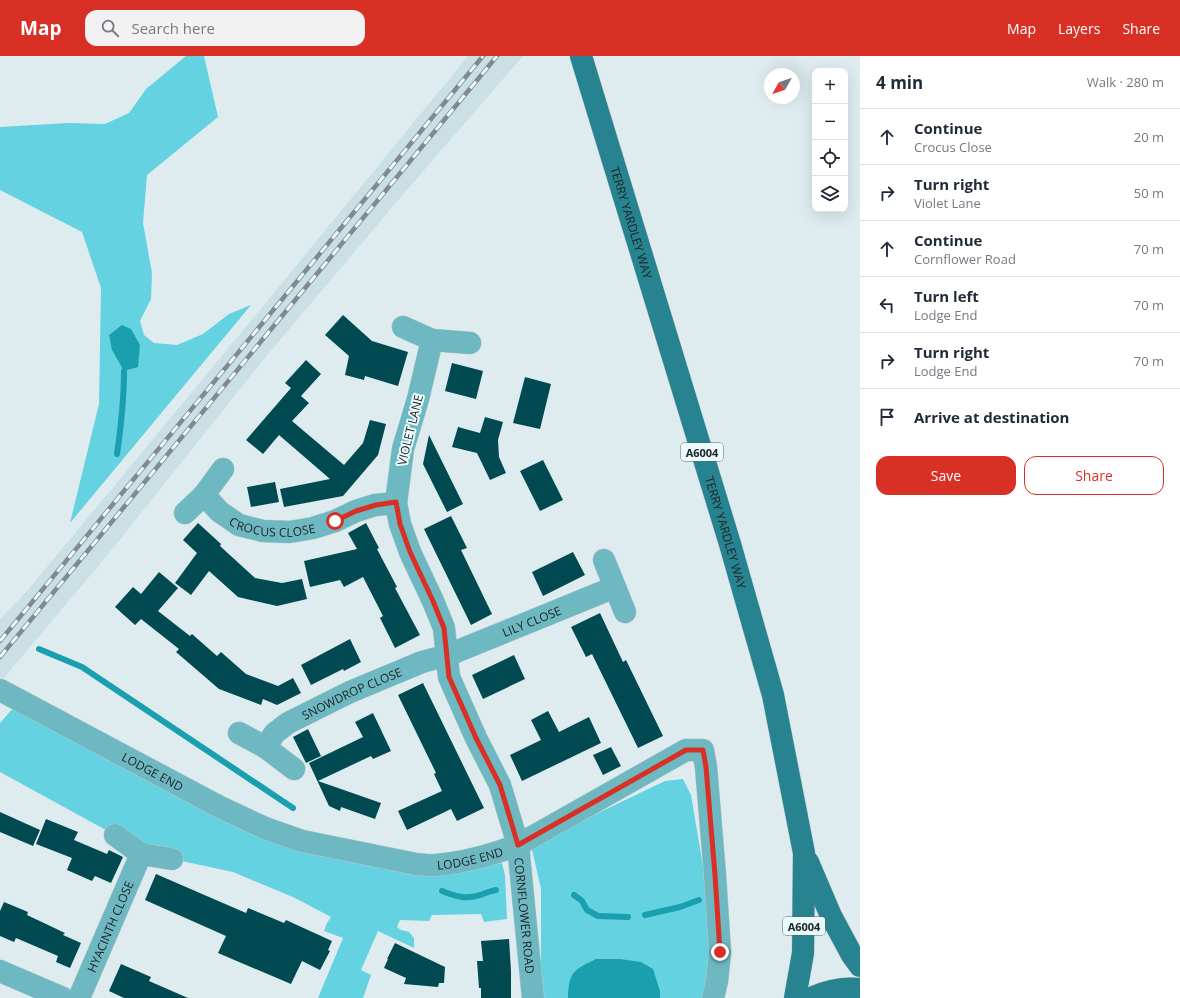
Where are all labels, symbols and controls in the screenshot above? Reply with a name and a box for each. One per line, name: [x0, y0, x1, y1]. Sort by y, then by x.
search box: [85, 10, 365, 46]
text: Map: [20, 15, 61, 41]
icon: search: [99, 17, 121, 39]
text: Search here: [131, 18, 215, 38]
text: Map: [1007, 19, 1036, 38]
text: Layers: [1058, 19, 1100, 38]
text: Share: [1122, 19, 1160, 38]
north arrow: [764, 68, 800, 104]
map controls: [812, 68, 848, 212]
button: +: [812, 68, 848, 104]
text: 4 min: [876, 71, 923, 94]
text: Walk · 280 m: [1087, 73, 1164, 91]
button: −: [812, 104, 848, 140]
text: Continue: [914, 118, 982, 138]
icon: ahead: [876, 126, 898, 148]
text: 20 m: [1134, 128, 1164, 146]
text: Crocus Close: [914, 138, 992, 156]
button: locate: [812, 140, 848, 176]
street label: TERRY YARDLEY WAY: [607, 164, 657, 281]
text: Turn right: [914, 174, 989, 194]
button: layers: [812, 176, 848, 212]
icon: right: [876, 182, 898, 204]
text: 50 m: [1134, 184, 1164, 202]
text: Violet Lane: [914, 194, 981, 212]
text: Continue: [914, 230, 982, 250]
icon: ahead: [876, 238, 898, 260]
text: 70 m: [1134, 240, 1164, 258]
text: Cornflower Road: [914, 250, 1016, 268]
text: Turn left: [914, 286, 979, 306]
icon: left: [876, 294, 898, 316]
text: 70 m: [1134, 296, 1164, 314]
text: Lodge End: [914, 306, 977, 324]
text: Turn right: [914, 342, 989, 362]
icon: right: [876, 350, 898, 372]
text: 70 m: [1134, 352, 1164, 370]
text: Lodge End: [914, 362, 977, 380]
street label: VIOLET LANE: [393, 393, 427, 467]
icon: arrive: [876, 406, 898, 428]
text: Arrive at destination: [914, 407, 1069, 427]
road number: A6004: [681, 443, 723, 461]
button: Save: [876, 456, 1016, 495]
button: Share: [1024, 456, 1164, 495]
street label: TERRY YARDLEY WAY: [701, 474, 751, 591]
street label: CROCUS CLOSE: [226, 512, 316, 541]
route start: [326, 512, 344, 530]
street label: LILY CLOSE: [499, 601, 563, 641]
street label: SNOWDROP CLOSE: [299, 663, 404, 723]
street label: LODGE END: [119, 748, 186, 795]
street label: LODGE END: [436, 842, 505, 873]
street label: CORNFLOWER ROAD: [511, 857, 539, 974]
street label: HYACINTH CLOSE: [83, 878, 137, 975]
road number: A6004: [783, 917, 825, 935]
route end: [711, 943, 729, 961]

